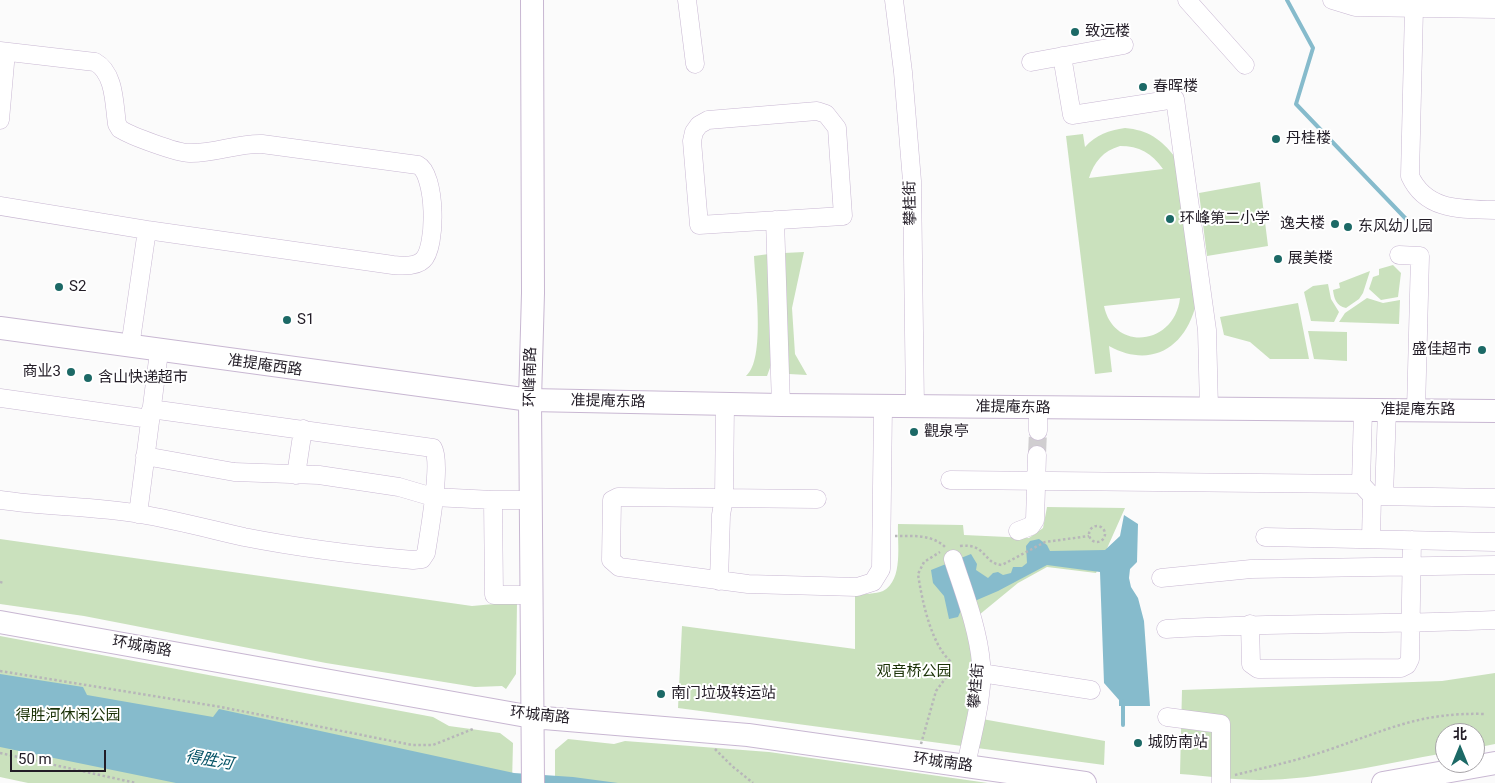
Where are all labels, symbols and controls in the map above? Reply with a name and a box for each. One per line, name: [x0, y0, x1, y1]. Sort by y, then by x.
place label: 致远楼: [1085, 23, 1130, 41]
marker: 致远楼: [1069, 26, 1081, 38]
place label: 春晖楼: [1153, 78, 1198, 96]
marker: 春晖楼: [1137, 81, 1149, 93]
place label: 丹桂楼: [1286, 130, 1331, 148]
marker: 丹桂楼: [1270, 133, 1282, 145]
street label: 攀桂街: [902, 180, 920, 226]
place label: 环峰第二小学: [1180, 210, 1270, 228]
marker: 环峰第二小学: [1164, 213, 1176, 225]
place label: 逸夫楼: [1280, 215, 1325, 233]
marker: 逸夫楼: [1329, 218, 1341, 230]
place label: 东风幼儿园: [1358, 218, 1433, 236]
marker: 东风幼儿园: [1342, 221, 1354, 233]
place label: 展美楼: [1288, 250, 1333, 268]
marker: 展美楼: [1272, 253, 1284, 265]
place label: S2: [69, 278, 86, 296]
marker: S2: [53, 281, 65, 293]
place label: S1: [297, 311, 314, 329]
marker: S1: [281, 314, 293, 326]
place label: 盛佳超市: [1412, 341, 1472, 359]
marker: 盛佳超市: [1476, 344, 1488, 356]
street label: 环峰南路: [521, 347, 541, 407]
street label: 准提庵西路: [227, 352, 303, 380]
place label: 商业3: [23, 363, 61, 381]
marker: 商业3: [65, 366, 77, 378]
place label: 含山快递超市: [98, 369, 188, 387]
marker: 含山快递超市: [82, 372, 94, 384]
street label: 准提庵东路: [570, 392, 646, 412]
street label: 准提庵东路: [975, 398, 1051, 418]
street label: 准提庵东路: [1381, 401, 1455, 419]
place label: 觀泉亭: [924, 423, 969, 441]
marker: 觀泉亭: [908, 426, 920, 438]
street label: 环城南路: [111, 633, 173, 661]
park label: 观音桥公园: [877, 663, 951, 681]
street label: 攀桂街: [966, 663, 988, 709]
place label: 南门垃圾转运站: [671, 685, 776, 703]
marker: 南门垃圾转运站: [655, 688, 667, 700]
street label: 环城南路: [509, 704, 571, 728]
park label: 得胜河休闲公园: [16, 707, 120, 725]
north arrow: [1435, 723, 1485, 773]
text: 北: [1453, 726, 1467, 742]
place label: 城防南站: [1148, 734, 1208, 752]
marker: 城防南站: [1132, 737, 1144, 749]
scale bar: [12, 740, 109, 772]
water label: 得胜河: [184, 747, 234, 775]
text: 50 m: [18, 750, 52, 768]
street label: 环城南路: [912, 750, 974, 776]

